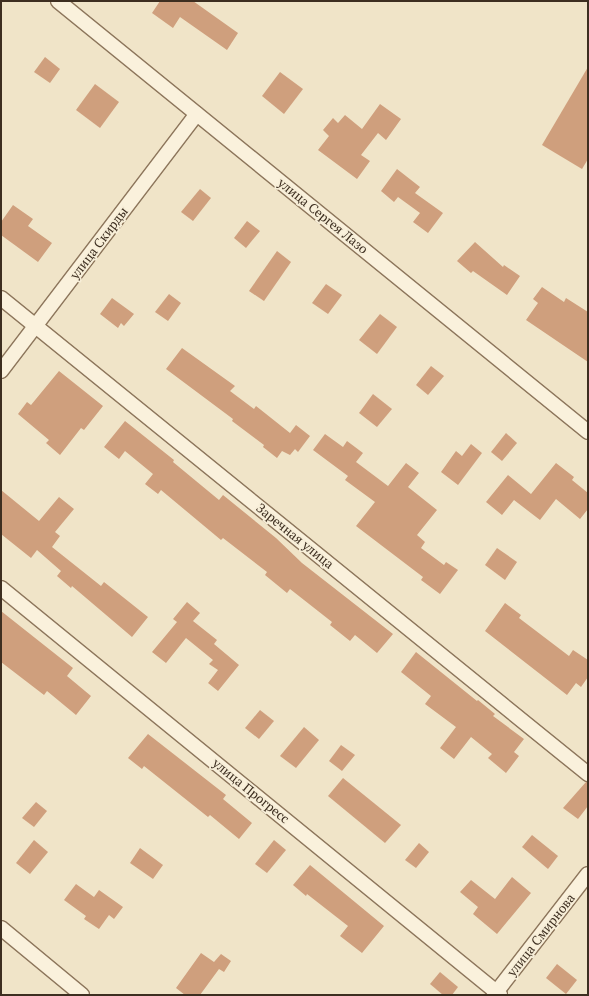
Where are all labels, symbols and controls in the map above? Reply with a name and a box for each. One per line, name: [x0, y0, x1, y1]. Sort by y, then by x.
street label: улица Сергея Лазо: [275, 175, 371, 257]
street label: улица Скирды: [67, 204, 131, 282]
street label: Заречная улица: [253, 500, 337, 572]
street label: улица Прогресс: [209, 755, 293, 827]
street label: улица Смирнова: [504, 890, 578, 980]

